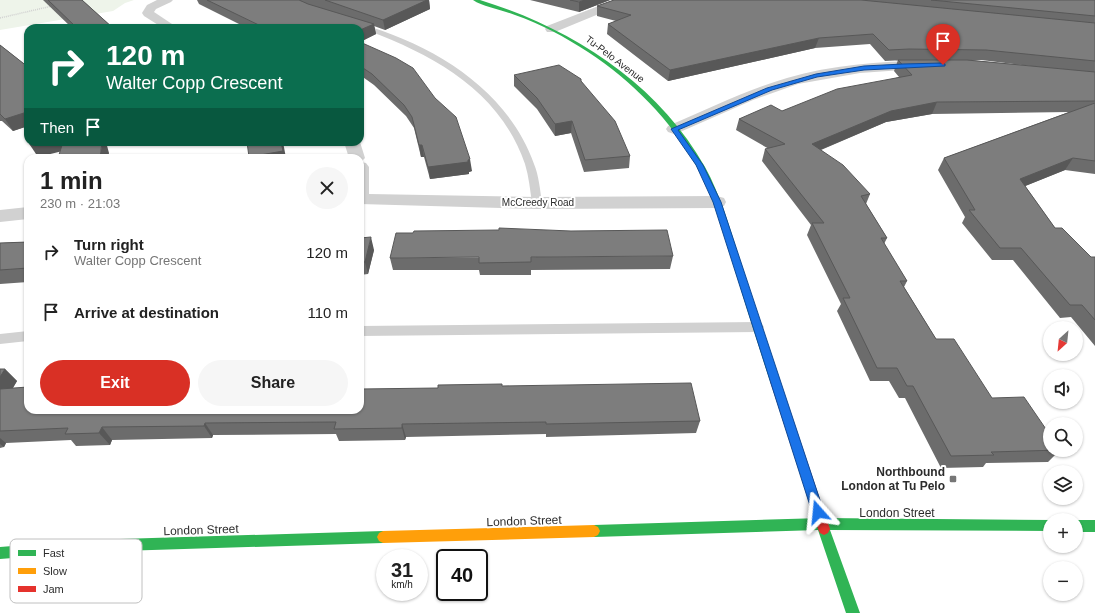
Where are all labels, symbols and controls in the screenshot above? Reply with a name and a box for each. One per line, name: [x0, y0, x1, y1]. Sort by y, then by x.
pin: [926, 24, 960, 65]
icon: arrive: [932, 30, 954, 52]
street label: Tu-Pelo Avenue: [583, 33, 647, 85]
icon: right: [40, 40, 92, 92]
text: 120 m: [106, 40, 185, 71]
text: Walter Copp Crescent: [106, 73, 282, 93]
icon: arrive: [82, 116, 104, 138]
text: Then: [40, 119, 74, 136]
text: 1 min: [40, 167, 103, 194]
button: close: [306, 167, 348, 209]
text: 230 m · 21:03: [40, 196, 120, 211]
street label: McCreedy Road: [502, 197, 574, 208]
text: Turn right: [74, 236, 144, 253]
icon: right: [40, 241, 62, 263]
text: 120 m: [306, 244, 348, 261]
text: Walter Copp Crescent: [74, 253, 201, 268]
icon: arrive: [40, 301, 62, 323]
text: Arrive at destination: [74, 304, 219, 321]
text: 110 m: [307, 304, 348, 321]
north arrow: [1043, 321, 1083, 361]
map controls: [1043, 321, 1083, 601]
button: Exit: [40, 360, 190, 406]
button: Share: [198, 360, 348, 406]
button: sound: [1043, 369, 1083, 409]
button: search: [1043, 417, 1083, 457]
place label: Northbound London at Tu Pelo: [841, 465, 945, 493]
button: layers: [1043, 465, 1083, 505]
marker: Northbound London at Tu Pelo: [948, 474, 958, 484]
position arrow: [797, 491, 839, 533]
street label: London Street: [859, 506, 935, 520]
street label: London Street: [486, 513, 563, 529]
button: +: [1043, 513, 1083, 553]
street label: London Street: [163, 522, 240, 538]
legend: [10, 539, 142, 603]
text: Fast: [43, 547, 64, 559]
speed limit sign: 40: [436, 549, 488, 601]
text: 31: [391, 559, 413, 581]
button: −: [1043, 561, 1083, 601]
text: Slow: [43, 565, 67, 577]
text: km/h: [391, 579, 413, 590]
text: Jam: [43, 583, 64, 595]

